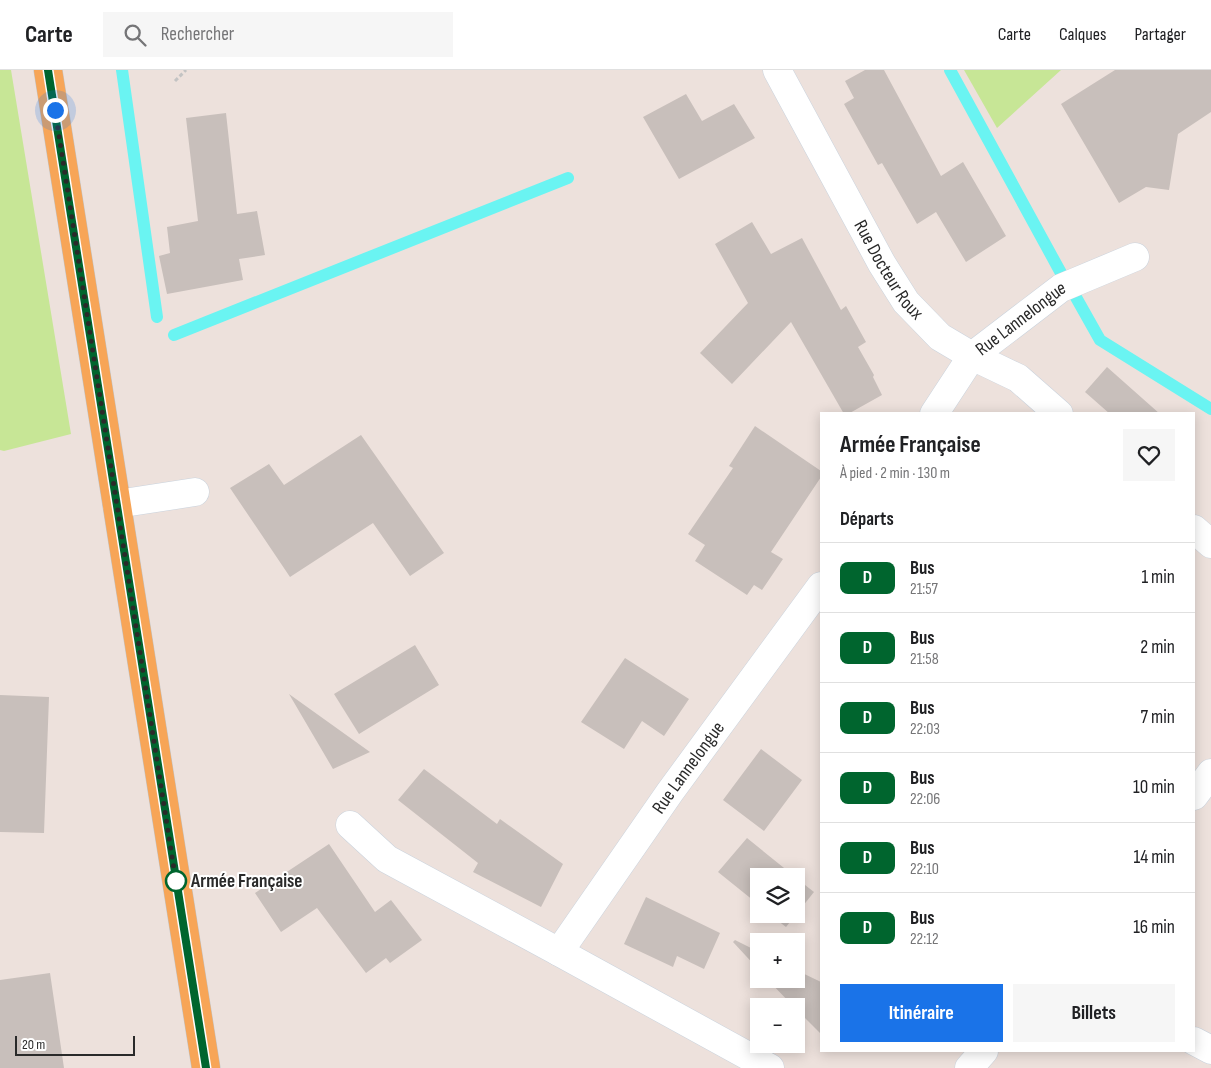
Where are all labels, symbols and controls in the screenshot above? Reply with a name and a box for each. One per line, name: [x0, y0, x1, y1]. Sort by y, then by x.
search box: [103, 12, 453, 57]
text: Carte: [25, 20, 73, 49]
icon: search: [121, 21, 149, 49]
text: Rechercher: [161, 23, 234, 46]
text: Carte: [998, 24, 1031, 45]
text: Calques: [1059, 24, 1106, 45]
text: Partager: [1134, 24, 1186, 45]
your location: [43, 98, 68, 123]
street label: Rue Docteur Roux: [849, 216, 928, 324]
street label: Rue Lannelongue: [971, 276, 1069, 361]
button: heart: [1123, 429, 1175, 481]
text: Armée Française: [840, 430, 981, 459]
text: À pied · 2 min · 130 m: [840, 464, 950, 483]
text: Départs: [840, 508, 894, 531]
text: Bus: [910, 557, 935, 580]
text: 1 min: [1141, 566, 1175, 589]
text: D: [863, 567, 872, 588]
text: 21:57: [910, 580, 938, 599]
text: Bus: [910, 627, 935, 650]
text: 2 min: [1140, 636, 1175, 659]
text: D: [863, 637, 872, 658]
text: 21:58: [910, 650, 939, 669]
text: Bus: [910, 697, 935, 720]
text: 7 min: [1141, 706, 1175, 729]
text: D: [863, 707, 872, 728]
street label: Rue Lannelongue: [647, 717, 729, 818]
text: 22:03: [910, 720, 940, 739]
text: Bus: [910, 767, 935, 790]
text: 10 min: [1133, 776, 1175, 799]
text: D: [863, 777, 872, 798]
text: 22:06: [910, 790, 940, 809]
text: Bus: [910, 837, 935, 860]
text: 14 min: [1134, 846, 1175, 869]
text: D: [863, 847, 872, 868]
text: 22:10: [910, 860, 939, 879]
map controls: [750, 868, 805, 1053]
button: layers: [750, 868, 805, 923]
marker: Armée Française: [165, 870, 187, 892]
place label: Armée Française: [190, 870, 302, 893]
text: Bus: [910, 907, 935, 930]
text: 16 min: [1133, 916, 1175, 939]
text: D: [863, 917, 872, 938]
text: 22:12: [910, 930, 939, 949]
button: +: [750, 933, 805, 988]
button: Itinéraire: [840, 984, 1003, 1042]
button: Billets: [1013, 984, 1175, 1042]
button: −: [750, 998, 805, 1053]
scale bar: [15, 1033, 135, 1056]
text: 20 m: [22, 1036, 45, 1053]

